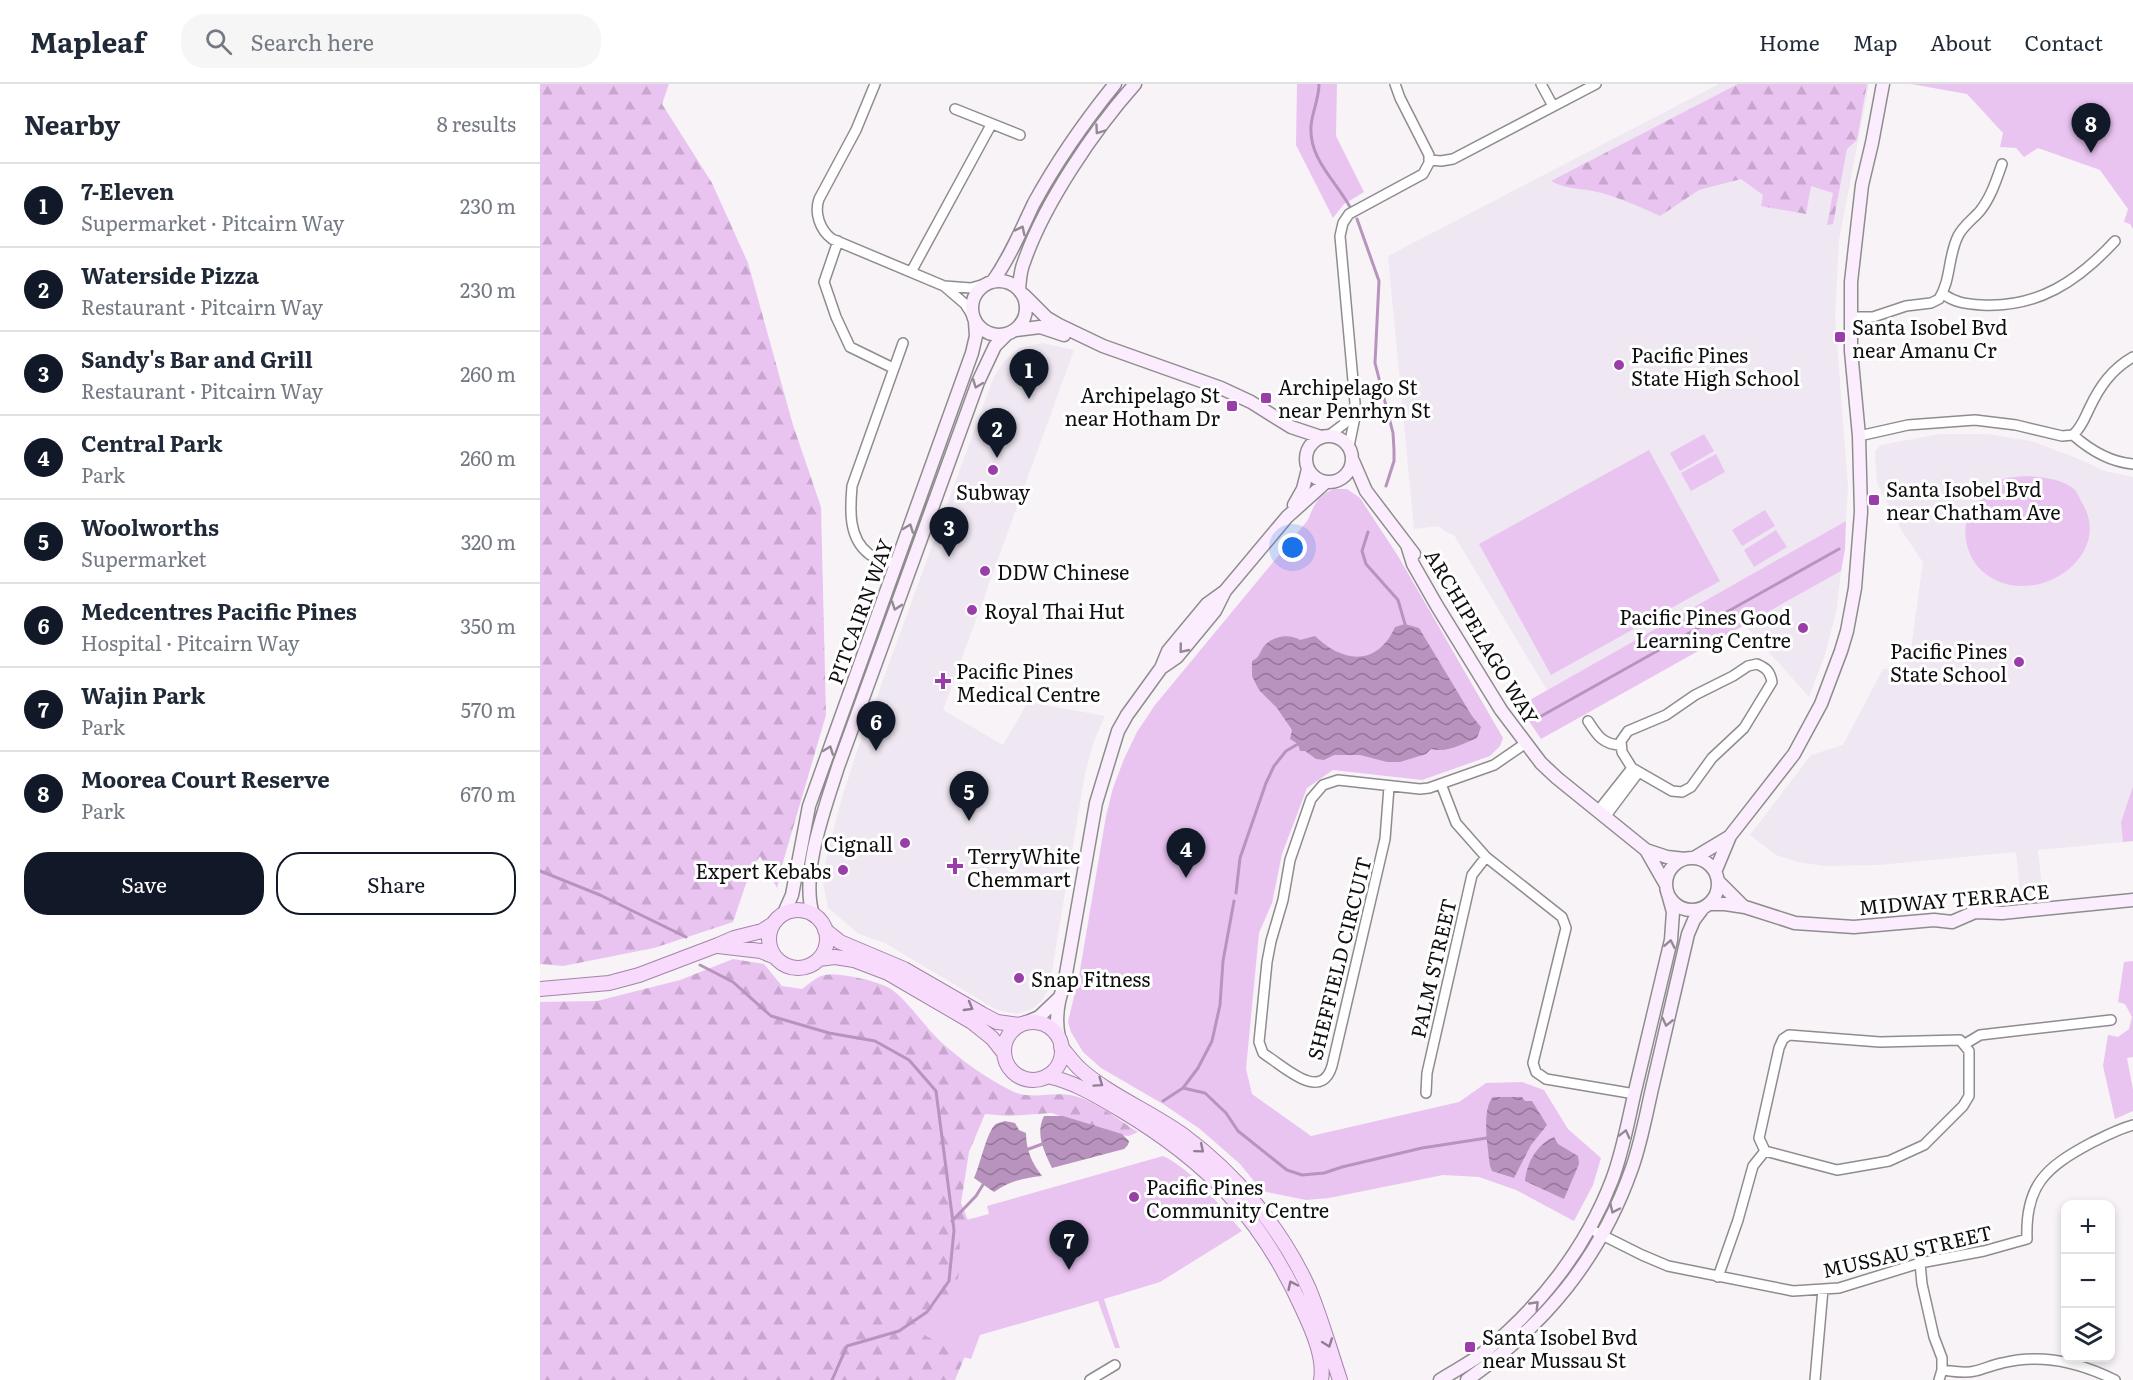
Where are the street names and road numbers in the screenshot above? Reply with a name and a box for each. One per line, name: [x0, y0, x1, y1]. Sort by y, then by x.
street label: PITCAIRN WAY: [819, 534, 899, 688]
street label: ARCHIPELAGO WAY: [1419, 543, 1547, 729]
street label: SHEFFIELD CIRCUIT: [1298, 853, 1378, 1063]
street label: MIDWAY TERRACE: [1857, 875, 2051, 921]
street label: PALM STREET: [1401, 895, 1463, 1041]
street label: MUSSAU STREET: [1819, 1216, 1995, 1284]

